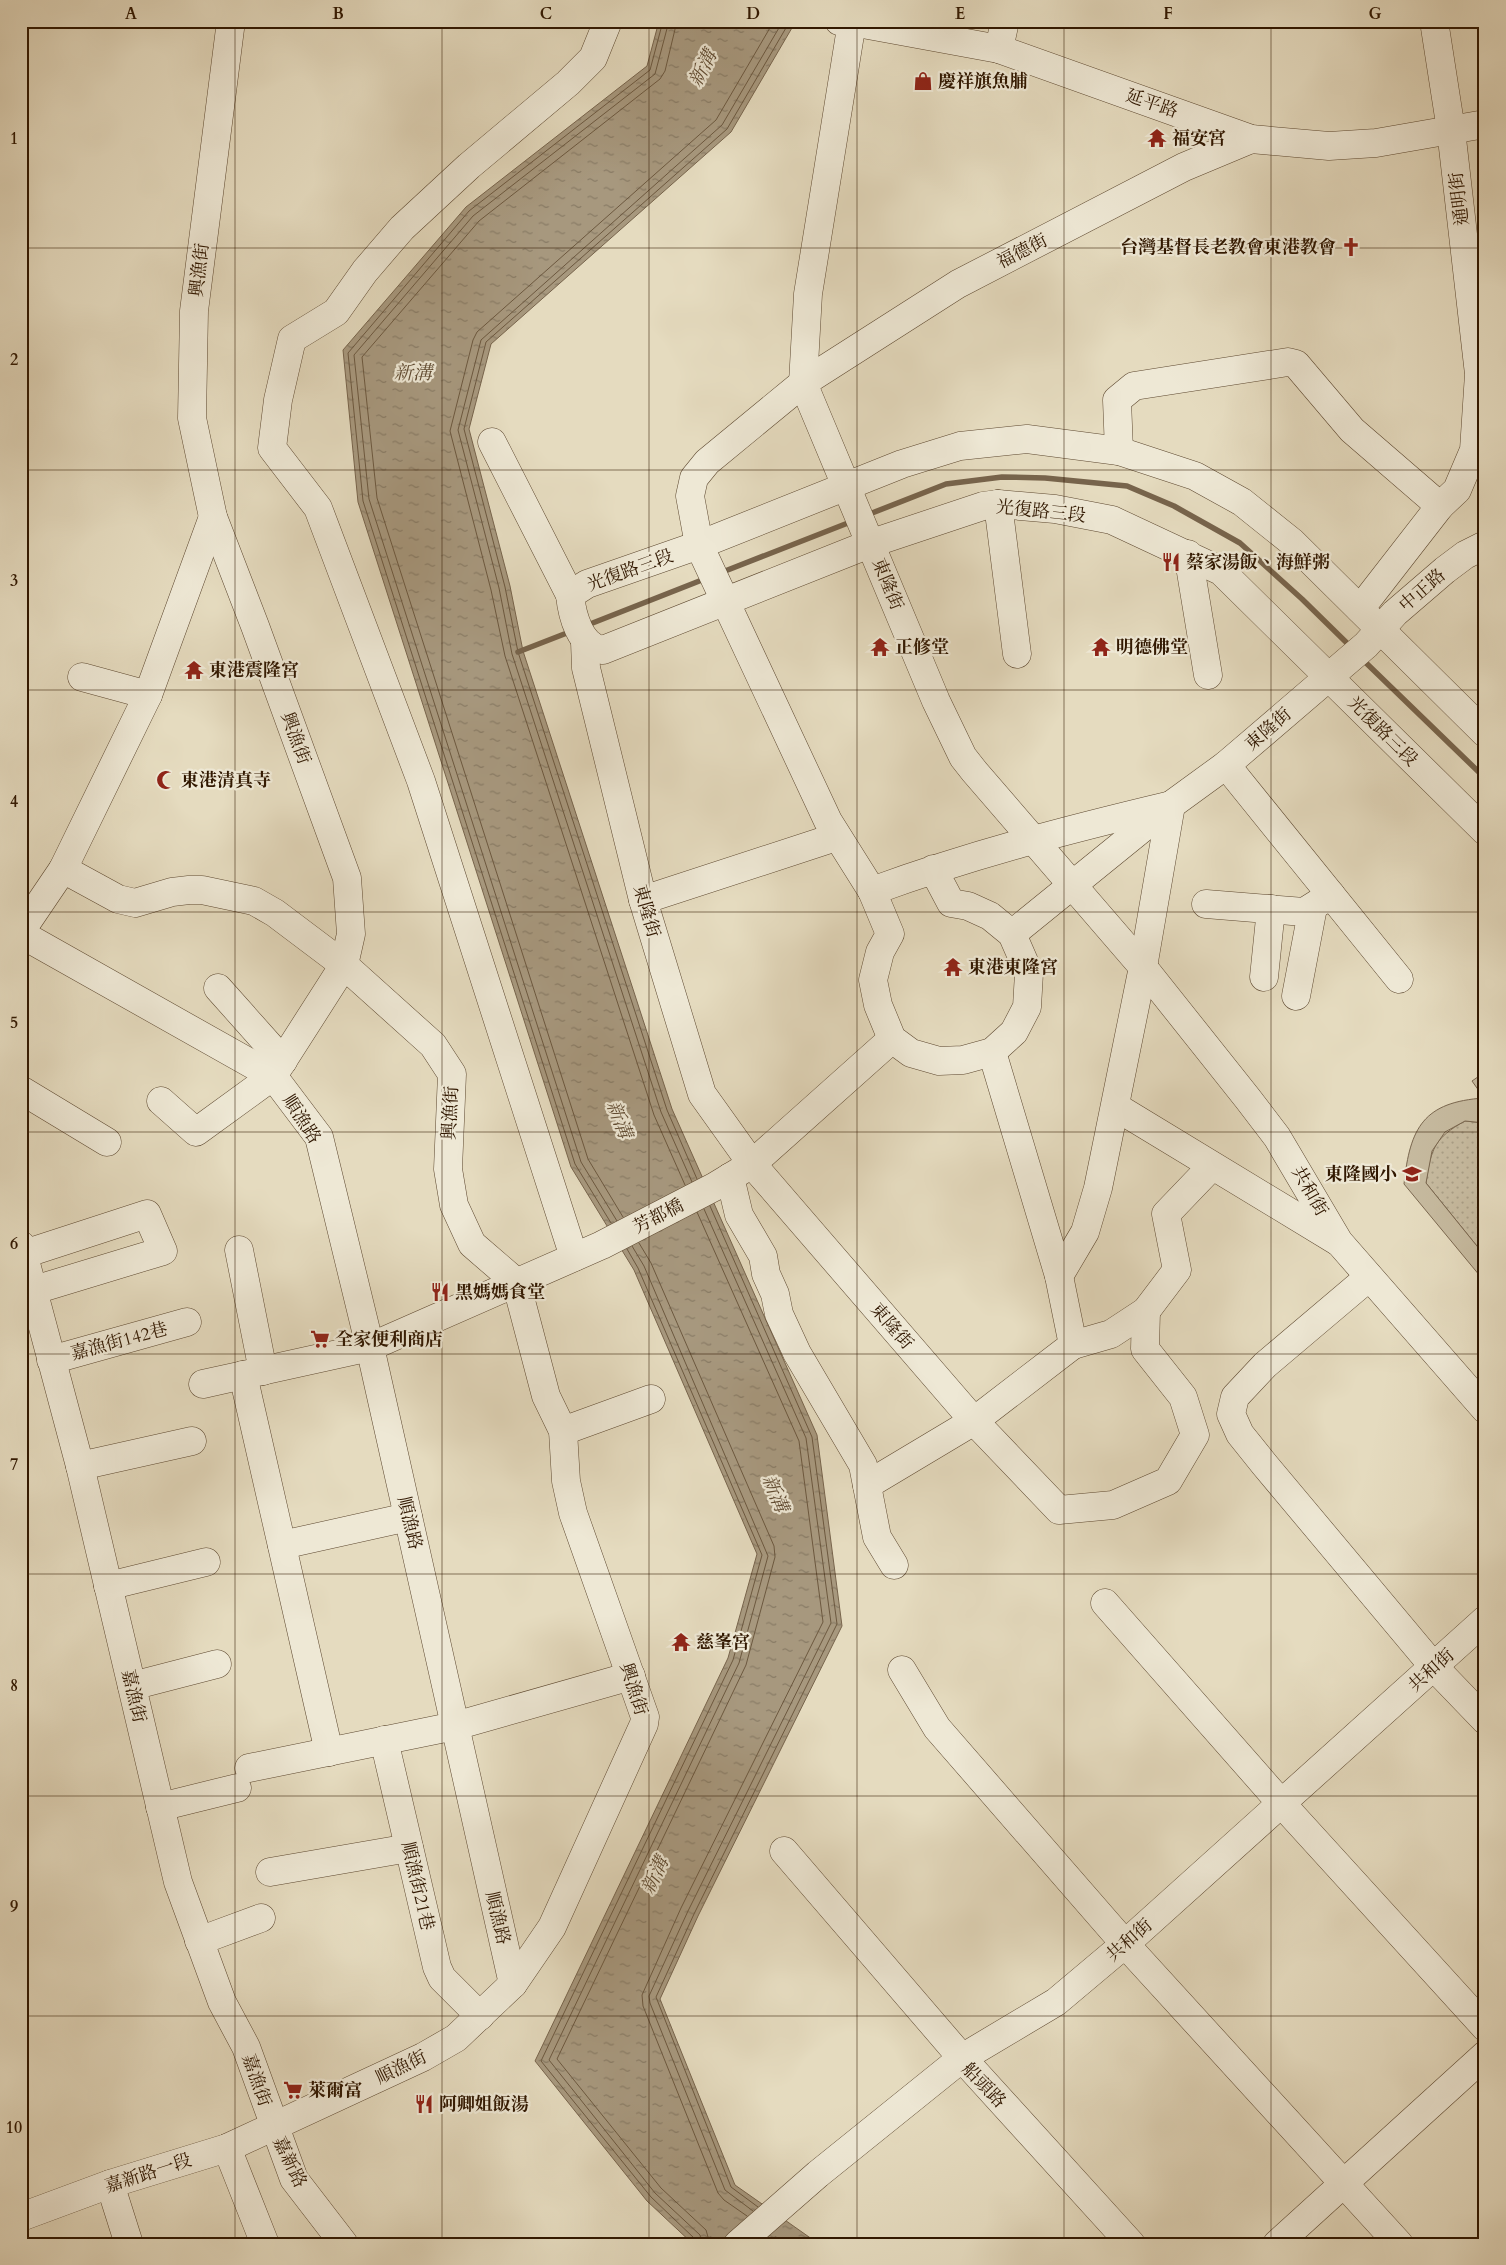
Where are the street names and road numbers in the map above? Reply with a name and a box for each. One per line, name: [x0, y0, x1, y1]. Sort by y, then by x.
street label: 延平路: [1122, 83, 1181, 124]
street label: 通明街: [1444, 171, 1475, 227]
street label: 福德街: [992, 228, 1052, 275]
street label: 興漁街: [184, 242, 215, 298]
street label: 光復路三段: [995, 494, 1087, 529]
street label: 光復路三段: [584, 543, 677, 598]
street label: 東隆街: [866, 554, 909, 614]
street label: 中正路: [1394, 563, 1451, 618]
street label: 光復路三段: [1342, 691, 1423, 772]
street label: 東隆街: [1240, 702, 1297, 757]
street label: 興漁街: [275, 709, 317, 768]
street label: 東隆街: [627, 882, 666, 941]
street label: 興漁街: [437, 1085, 464, 1141]
street label: 順漁路: [276, 1090, 327, 1149]
street label: 共和街: [1285, 1162, 1334, 1221]
street label: 芳都橋: [628, 1193, 688, 1240]
street label: 東隆街: [864, 1298, 919, 1355]
street label: 嘉漁街142巷: [68, 1317, 171, 1366]
street label: 順漁路: [391, 1494, 428, 1552]
street label: 共和街: [1403, 1643, 1460, 1698]
street label: 興漁街: [614, 1660, 653, 1719]
street label: 嘉漁街: [115, 1667, 152, 1725]
street label: 順漁街21巷: [395, 1839, 440, 1933]
street label: 順漁路: [479, 1889, 516, 1947]
street label: 共和街: [1101, 1913, 1158, 1968]
street label: 順漁街: [371, 2044, 431, 2091]
street label: 嘉漁街: [236, 2051, 277, 2110]
street label: 船頭路: [956, 2057, 1011, 2113]
street label: 嘉新路: [266, 2132, 313, 2192]
street label: 嘉新路一段: [101, 2148, 195, 2199]

